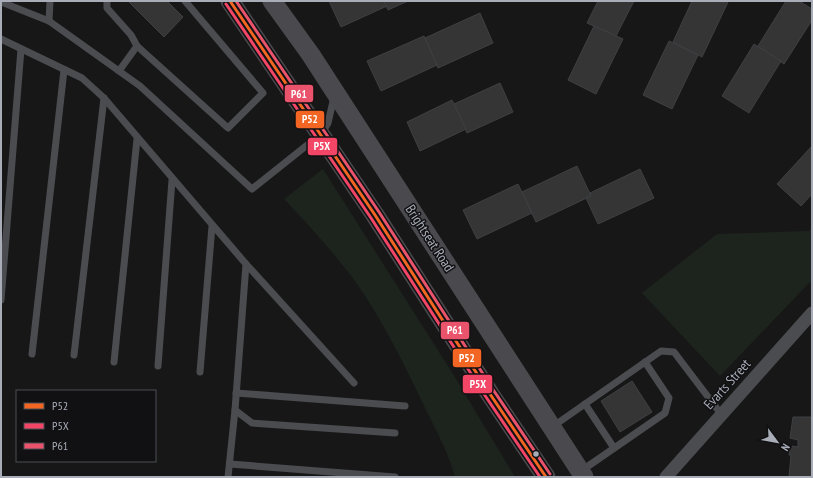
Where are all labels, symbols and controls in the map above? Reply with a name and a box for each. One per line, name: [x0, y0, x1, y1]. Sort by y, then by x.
line badge: P61: [284, 84, 314, 103]
text: P61: [291, 87, 307, 101]
line badge: P52: [295, 110, 325, 129]
text: P52: [302, 112, 318, 126]
line badge: P5X: [307, 137, 338, 156]
text: P5X: [314, 139, 330, 153]
street label: Brightseat Road: [402, 201, 458, 275]
line badge: P61: [440, 321, 470, 340]
text: P61: [447, 323, 463, 337]
line badge: P52: [452, 348, 482, 368]
text: P52: [459, 351, 475, 365]
street label: Evarts Street: [700, 355, 754, 413]
line badge: P5X: [462, 374, 493, 394]
text: P5X: [470, 377, 486, 391]
legend: [16, 390, 156, 462]
text: P52: [52, 398, 68, 413]
text: P5X: [52, 418, 69, 433]
north arrow: [757, 422, 797, 462]
text: P61: [52, 438, 68, 453]
text: N: [778, 441, 793, 454]
unlabelled marker: [531, 449, 541, 459]

